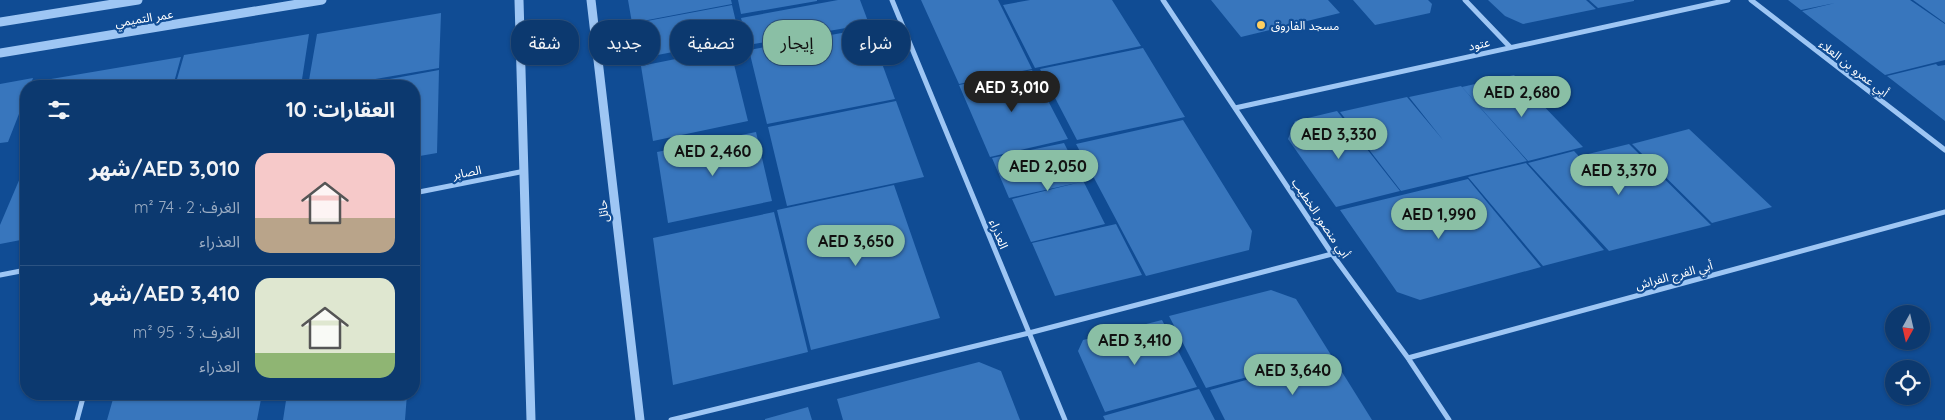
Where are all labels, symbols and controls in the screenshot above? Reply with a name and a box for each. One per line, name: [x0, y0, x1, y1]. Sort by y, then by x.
street label: عمر التميمي: [114, 6, 175, 33]
place label: مسجد الفاروق: [1271, 18, 1339, 33]
marker: مسجد الفاروق: [1255, 19, 1267, 31]
chip: شقة: [511, 20, 579, 65]
chip: جديد: [589, 20, 660, 65]
chip: تصفية: [670, 20, 753, 65]
chip: إيجار: [763, 20, 832, 65]
chip: شراء: [842, 20, 910, 65]
street label: عتود: [1467, 34, 1491, 54]
street label: أبي عمرو بن العلاء: [1815, 36, 1892, 102]
pin: AED 3,010: [955, 70, 1069, 113]
pin: AED 2,680: [1465, 76, 1579, 118]
text: AED 3,010: [975, 77, 1049, 97]
text: AED 2,680: [1484, 82, 1560, 102]
icon: filters: [45, 96, 73, 124]
text: العقارات: 10: [286, 96, 395, 122]
pin: AED 3,330: [1282, 118, 1396, 160]
text: AED 3,330: [1301, 124, 1377, 144]
pin: AED 2,460: [656, 134, 770, 177]
text: AED 2,460: [675, 141, 751, 161]
pin: AED 2,050: [991, 150, 1105, 192]
pin: AED 3,370: [1562, 154, 1676, 196]
text: AED 3,010/شهر: [89, 155, 240, 181]
text: AED 2,050: [1009, 156, 1087, 176]
text: AED 3,370: [1581, 160, 1657, 180]
street label: الصابر: [450, 162, 483, 182]
icon: home: [295, 173, 355, 233]
street label: أبي منصور الخطيب: [1286, 175, 1353, 262]
text: الغرف: 2 · 74 m²: [134, 197, 240, 217]
pin: AED 1,990: [1382, 198, 1496, 240]
street label: حائل: [594, 199, 612, 223]
text: AED 1,990: [1402, 204, 1476, 224]
street label: العذراء: [986, 217, 1012, 251]
pin: AED 3,650: [799, 224, 913, 267]
text: العذراء: [199, 231, 240, 251]
text: AED 3,650: [818, 231, 894, 251]
street label: أبي الفرج الفراش: [1634, 257, 1715, 295]
text: AED 3,410/شهر: [91, 280, 240, 306]
icon: home: [295, 298, 355, 358]
north arrow: [1885, 305, 1930, 350]
map controls: [1885, 305, 1930, 405]
text: الغرف: 3 · 95 m²: [133, 322, 240, 342]
pin: AED 3,410: [1078, 324, 1192, 366]
text: AED 3,410: [1098, 330, 1172, 350]
pin: AED 3,640: [1236, 354, 1350, 396]
text: العذراء: [199, 356, 240, 376]
text: AED 3,640: [1255, 360, 1331, 380]
button: locate: [1885, 360, 1930, 405]

